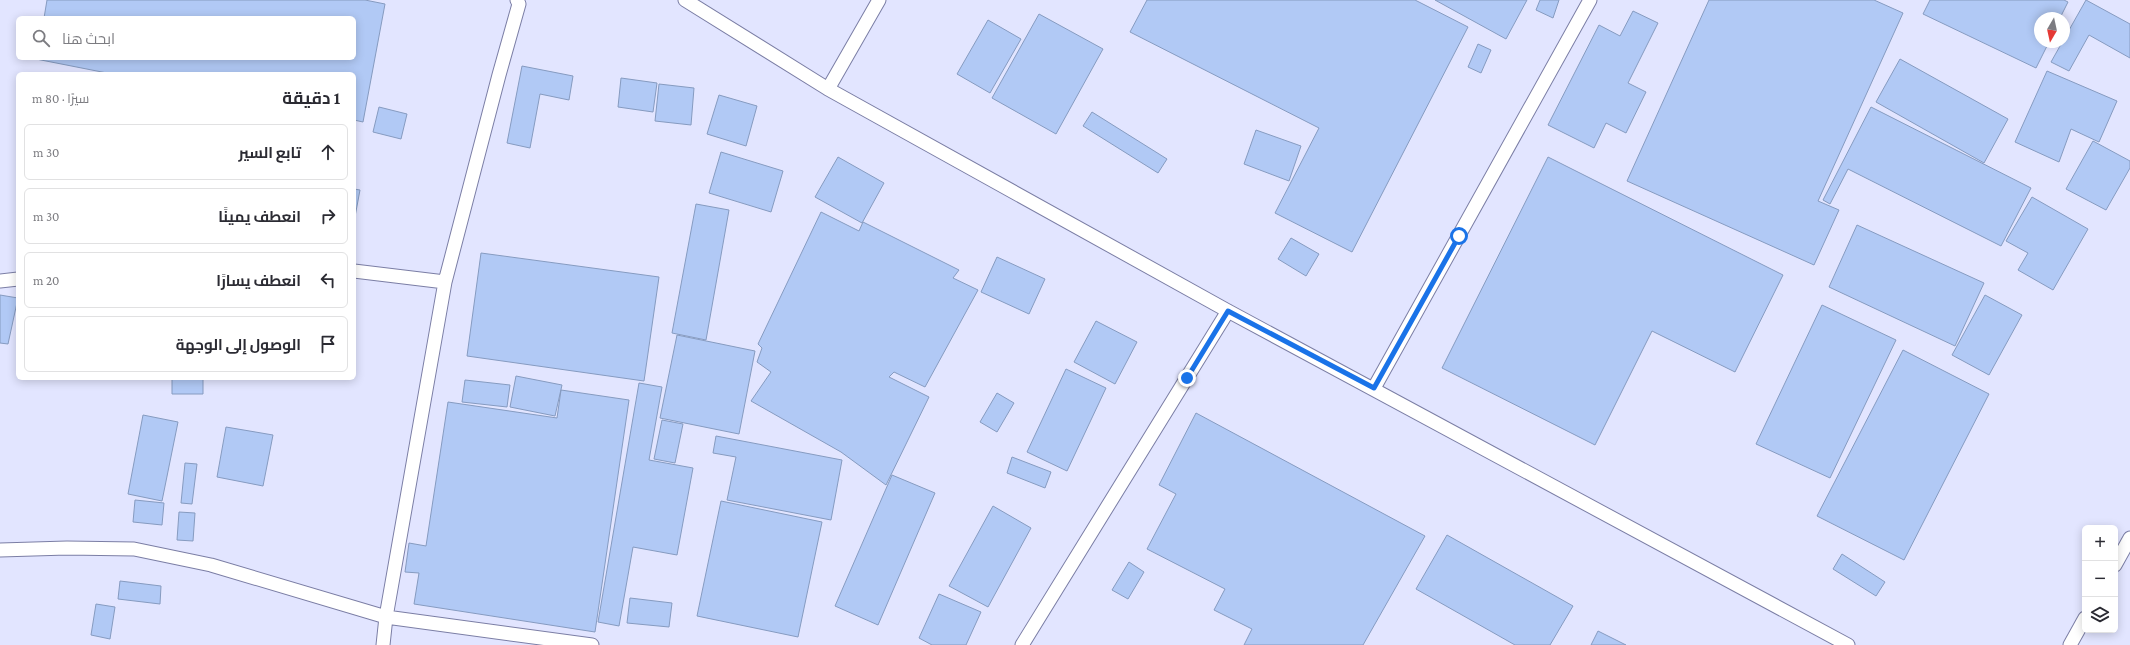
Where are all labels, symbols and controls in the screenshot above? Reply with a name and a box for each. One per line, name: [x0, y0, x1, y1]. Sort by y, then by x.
north arrow: [2034, 12, 2070, 48]
search box: [16, 16, 356, 60]
icon: search: [30, 27, 52, 49]
text: ابحث هنا: [62, 31, 115, 47]
text: 1 دقيقة: [282, 89, 340, 108]
text: سيرًا · 80 m: [32, 91, 89, 106]
icon: ahead: [317, 141, 339, 163]
text: 30 m: [33, 145, 59, 160]
text: تابع السير: [238, 145, 301, 161]
icon: right: [317, 205, 339, 227]
text: 30 m: [33, 209, 59, 224]
text: انعطف يمينًا: [218, 209, 301, 225]
route start: [1450, 227, 1468, 245]
icon: left: [317, 269, 339, 291]
text: 20 m: [33, 273, 59, 288]
text: انعطف يسارًا: [216, 273, 301, 289]
icon: arrive: [317, 333, 339, 355]
text: الوصول إلى الوجهة: [176, 337, 301, 353]
route end: [1178, 369, 1196, 387]
map controls: [2082, 525, 2118, 633]
button: +: [2082, 525, 2118, 561]
button: −: [2082, 561, 2118, 597]
button: layers: [2082, 597, 2118, 633]

